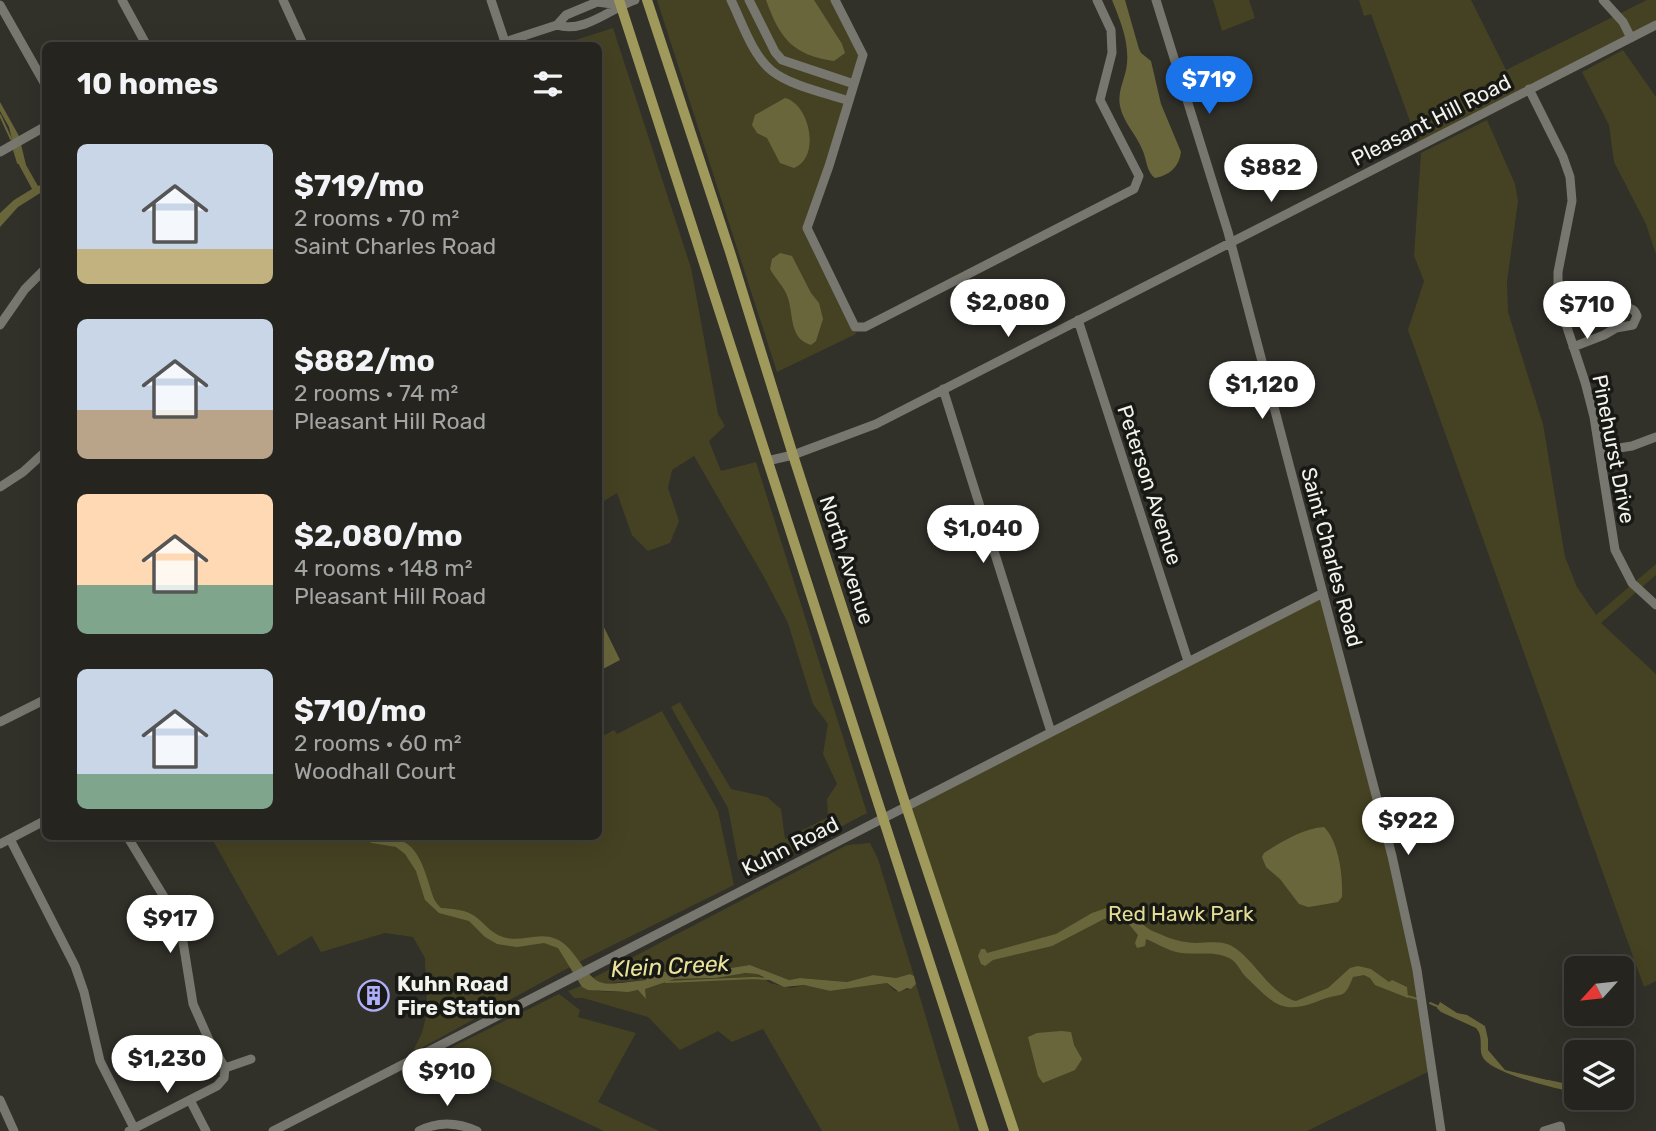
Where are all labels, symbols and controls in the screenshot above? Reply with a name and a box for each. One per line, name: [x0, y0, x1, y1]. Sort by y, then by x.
pin: $719: [1168, 57, 1250, 116]
icon: filters: [529, 65, 567, 103]
text: $719: [1182, 65, 1236, 93]
text: 10 homes: [77, 66, 218, 102]
street label: Pleasant Hill Road: [1347, 69, 1515, 171]
pin: $882: [1230, 144, 1312, 204]
text: $882: [1240, 153, 1302, 181]
text: $719/mo: [294, 168, 424, 204]
icon: home: [133, 172, 217, 256]
text: 2 rooms · 70 m²: [294, 204, 459, 232]
text: Saint Charles Road: [294, 232, 496, 260]
pin: $2,080: [951, 280, 1065, 339]
pin: $710: [1546, 282, 1628, 341]
text: $2,080: [966, 288, 1050, 316]
text: $710: [1559, 290, 1615, 318]
text: $882/mo: [294, 343, 435, 379]
icon: home: [133, 347, 217, 431]
pin: $1,120: [1205, 362, 1319, 421]
text: $1,120: [1225, 370, 1299, 398]
street label: Pinehurst Drive: [1587, 372, 1641, 526]
text: 2 rooms · 74 m²: [294, 379, 458, 407]
street label: Peterson Avenue: [1112, 402, 1188, 568]
text: Pleasant Hill Road: [294, 407, 486, 435]
street label: Saint Charles Road: [1296, 465, 1368, 649]
street label: North Avenue: [814, 493, 880, 627]
pin: $1,040: [926, 505, 1040, 565]
text: $1,040: [943, 514, 1023, 542]
text: $2,080/mo: [294, 518, 463, 554]
icon: home: [133, 522, 217, 606]
text: 4 rooms · 148 m²: [294, 554, 473, 582]
text: Pleasant Hill Road: [294, 582, 486, 610]
text: $710/mo: [294, 693, 426, 729]
icon: home: [133, 697, 217, 781]
text: 2 rooms · 60 m²: [294, 729, 462, 757]
text: Woodhall Court: [294, 757, 456, 785]
pin: $922: [1367, 798, 1449, 857]
text: $922: [1378, 806, 1438, 834]
street label: Kuhn Road: [737, 811, 843, 881]
pin: $917: [129, 895, 211, 955]
park label: Red Hawk Park: [1108, 901, 1254, 926]
text: $917: [143, 904, 197, 932]
water label: Klein Creek: [610, 949, 731, 983]
north arrow: [1564, 956, 1634, 1026]
map controls: [1564, 956, 1634, 1110]
place label: Kuhn Road Fire Station: [397, 971, 521, 1020]
building icon: Kuhn Road Fire Station: [357, 978, 391, 1012]
pin: $1,230: [110, 1036, 224, 1095]
button: layers: [1564, 1040, 1634, 1110]
text: $1,230: [128, 1044, 206, 1072]
pin: $910: [406, 1048, 488, 1108]
text: $910: [418, 1057, 476, 1085]

